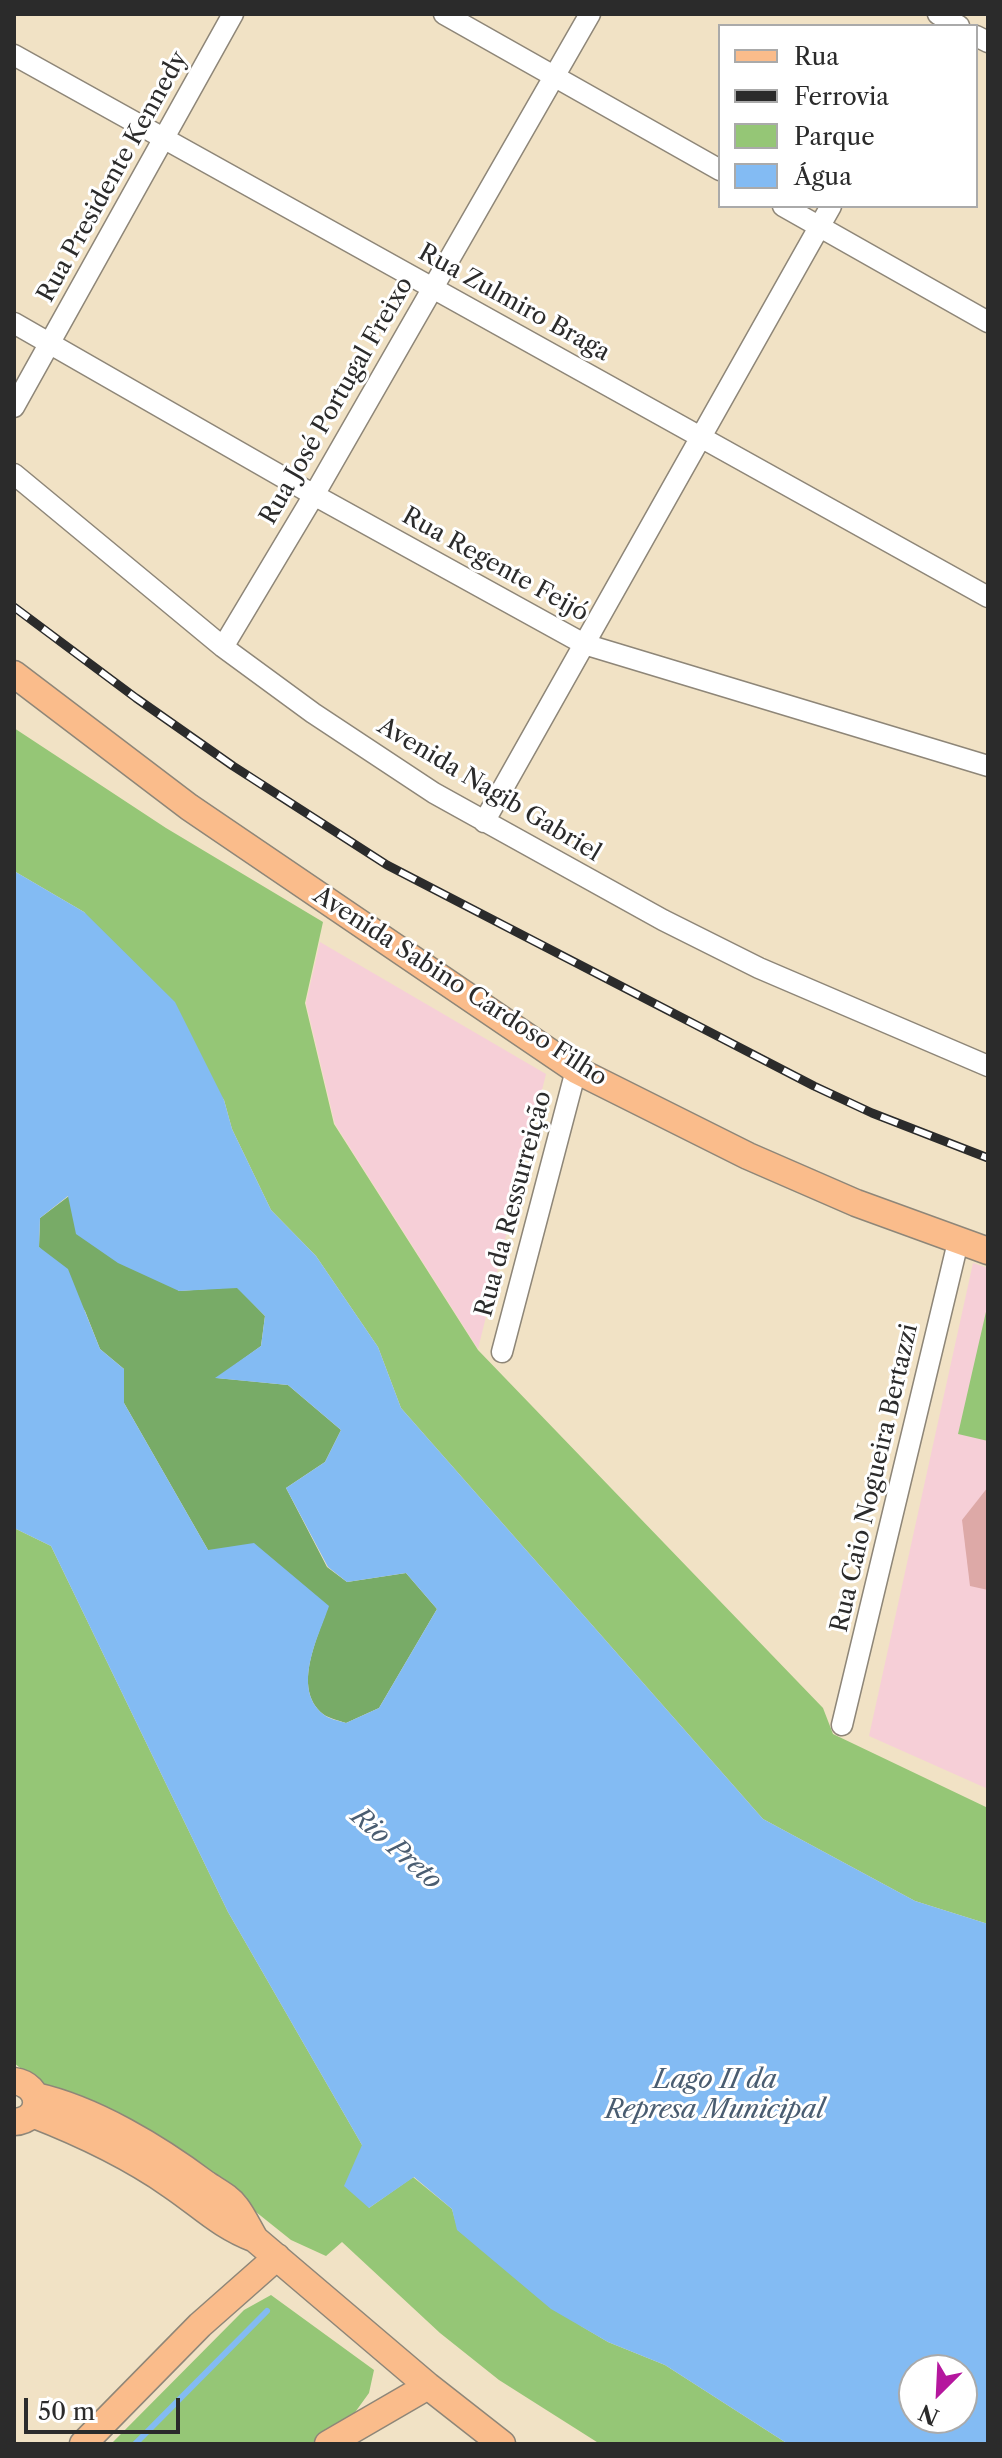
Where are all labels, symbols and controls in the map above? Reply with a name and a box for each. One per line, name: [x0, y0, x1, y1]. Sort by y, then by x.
legend: [718, 24, 978, 208]
text: Rua: [794, 42, 839, 71]
street label: Rua Presidente Kennedy: [32, 47, 194, 307]
text: Ferrovia: [794, 82, 889, 111]
text: Parque: [794, 122, 875, 151]
text: Água: [794, 162, 852, 191]
street label: Rua Zulmiro Braga: [413, 238, 615, 368]
street label: Rua José Portugal Freixo: [254, 272, 420, 530]
street label: Rua Regente Feijó: [397, 502, 593, 628]
street label: Avenida Nagib Gabriel: [372, 712, 606, 868]
street label: Avenida Sabino Cardoso Filho: [308, 881, 612, 1093]
street label: Rua da Ressurreição: [470, 1088, 558, 1320]
street label: Rua Caio Nogueira Bertazzi: [825, 1321, 925, 1635]
water label: Rio Preto: [344, 1801, 448, 1897]
water label: Lago II da Represa Municipal: [605, 2064, 825, 2126]
north arrow: [898, 2354, 978, 2434]
scale bar: [28, 2382, 184, 2432]
text: 50 m: [38, 2397, 95, 2426]
text: N: [915, 2398, 943, 2431]

